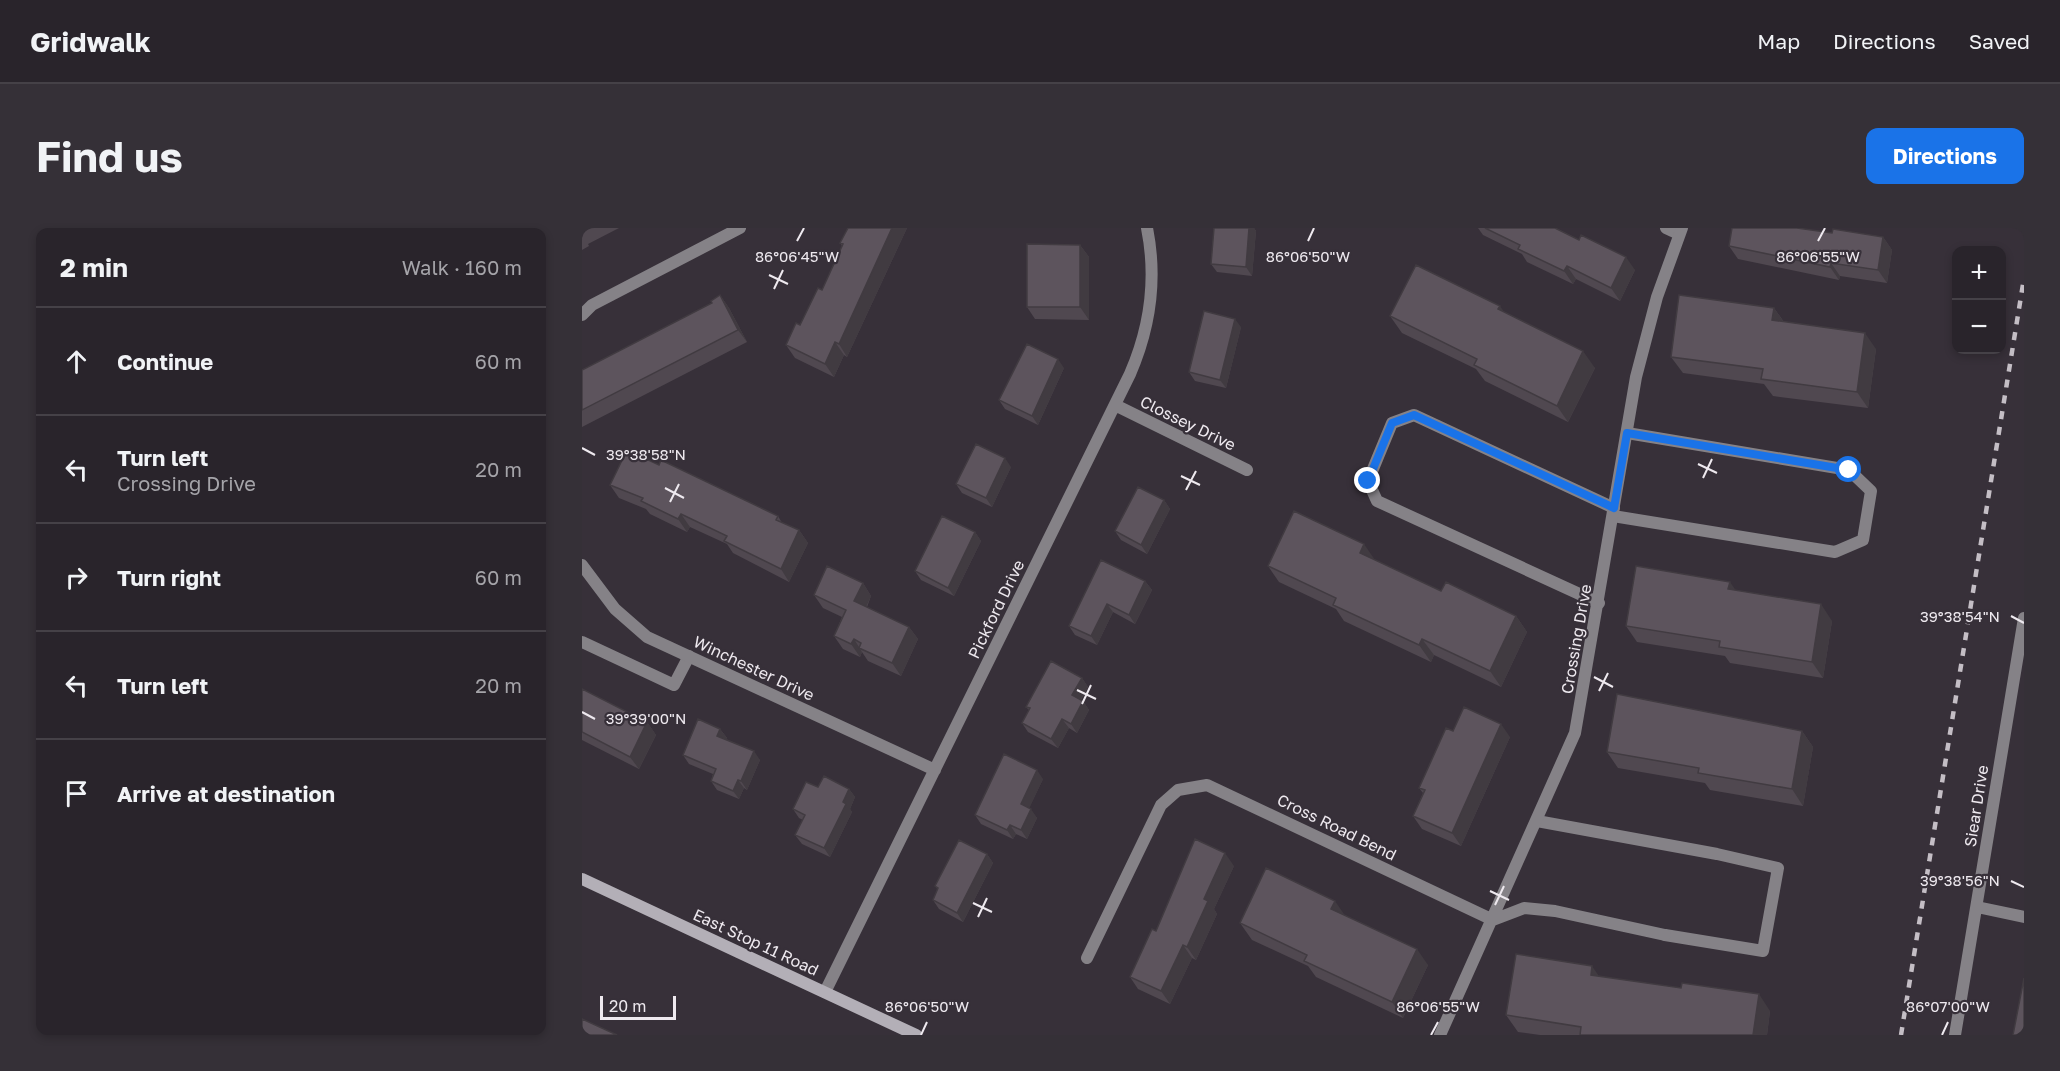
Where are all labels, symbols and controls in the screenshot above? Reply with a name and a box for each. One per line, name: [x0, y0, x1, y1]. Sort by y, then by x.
text: Gridwalk: [30, 25, 151, 58]
text: Map: [1757, 28, 1800, 54]
text: Directions: [1833, 28, 1936, 54]
text: Saved: [1969, 28, 2030, 54]
button: Directions: [1866, 128, 2024, 184]
text: Find us: [36, 131, 183, 181]
map controls: [1952, 246, 2006, 354]
button: +: [1952, 246, 2006, 300]
text: 86°06'45"W: [755, 247, 839, 265]
text: 86°06'50"W: [1266, 247, 1350, 265]
text: 86°06'55"W: [1776, 247, 1860, 265]
text: 2 min: [60, 252, 128, 283]
text: Walk · 160 m: [402, 255, 522, 279]
button: −: [1952, 300, 2006, 354]
icon: ahead: [60, 345, 93, 378]
text: Continue: [117, 348, 213, 375]
text: 60 m: [475, 349, 522, 373]
street label: Clossey Drive: [1137, 391, 1239, 455]
text: Turn left: [117, 444, 208, 471]
text: 39°38'58"N: [606, 445, 686, 463]
icon: left: [60, 453, 93, 486]
route start: [1835, 456, 1861, 482]
text: 20 m: [475, 457, 522, 481]
route end: [1354, 467, 1380, 493]
text: Crossing Drive: [117, 471, 256, 495]
street label: Pickford Drive: [963, 556, 1029, 662]
icon: right: [60, 561, 93, 594]
text: Turn right: [117, 564, 221, 591]
text: 60 m: [475, 565, 522, 589]
street label: Crossing Drive: [1557, 583, 1595, 695]
text: 39°38'54"N: [1920, 607, 2000, 625]
street label: Winchester Drive: [690, 631, 818, 705]
icon: left: [60, 669, 93, 702]
text: Turn left: [117, 672, 208, 699]
text: 20 m: [475, 673, 522, 697]
text: 39°39'00"N: [606, 709, 686, 727]
street label: Siear Drive: [1960, 764, 1992, 848]
icon: arrive: [60, 777, 93, 810]
text: Arrive at destination: [117, 780, 335, 807]
street label: Cross Road Bend: [1274, 789, 1400, 865]
text: 39°38'56"N: [1920, 871, 2000, 889]
street label: East Stop 11 Road: [690, 904, 822, 980]
scale bar: [600, 993, 676, 1020]
text: 20 m: [609, 996, 646, 1016]
text: 86°06'50"W: [885, 997, 969, 1015]
text: 86°06'55"W: [1396, 997, 1480, 1015]
text: 86°07'00"W: [1906, 997, 1990, 1015]

